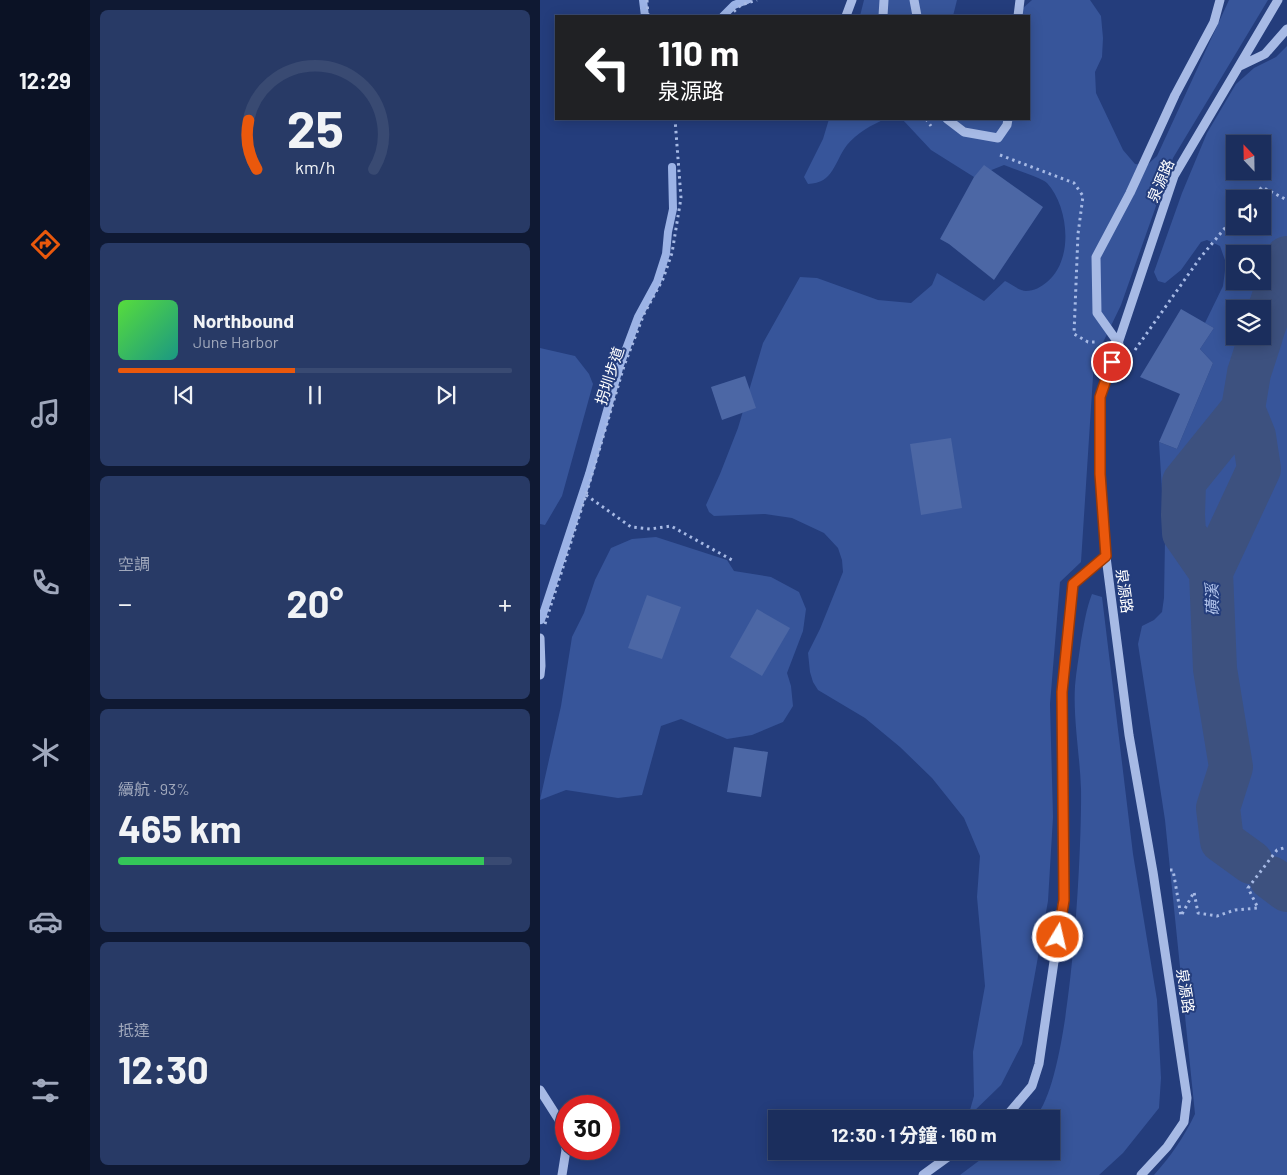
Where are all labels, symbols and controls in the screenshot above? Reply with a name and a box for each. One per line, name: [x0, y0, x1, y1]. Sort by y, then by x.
text: 110 m: [658, 31, 739, 73]
icon: left: [575, 35, 640, 100]
text: 12:29: [19, 67, 71, 93]
text: 泉源路: [658, 77, 724, 103]
text: 25: [286, 96, 344, 158]
north arrow: [1226, 135, 1271, 180]
map controls: [1226, 135, 1271, 345]
text: km/h: [295, 156, 335, 178]
street label: 泉源路: [1143, 156, 1177, 205]
button: sound: [1226, 190, 1271, 235]
icon: directions: [28, 227, 63, 262]
button: search: [1226, 245, 1271, 290]
button: layers: [1226, 300, 1271, 345]
text: Northbound: [193, 309, 294, 332]
text: June Harbor: [193, 332, 279, 351]
pin: [1091, 341, 1133, 383]
street label: 拐圳步道: [591, 344, 627, 407]
icon: arrive: [1098, 348, 1126, 376]
icon: previous: [170, 381, 198, 409]
icon: pause: [301, 381, 329, 409]
icon: next: [432, 381, 460, 409]
icon: music: [28, 396, 63, 431]
text: 空調: [118, 554, 150, 573]
icon: phone: [28, 565, 63, 600]
street label: 泉源路: [1113, 567, 1137, 614]
text: 20°: [286, 580, 344, 626]
water label: 磺溪: [1201, 582, 1222, 616]
text: −: [118, 586, 132, 620]
text: +: [498, 586, 512, 620]
icon: climate: [28, 735, 63, 770]
text: 續航 · 93%: [118, 779, 190, 798]
text: 465 km: [118, 805, 241, 851]
icon: car: [28, 904, 63, 939]
position arrow: [1031, 910, 1083, 962]
street label: 泉源路: [1174, 967, 1198, 1014]
text: 抵達: [118, 1020, 150, 1039]
text: 12:30: [118, 1046, 209, 1092]
icon: filters: [28, 1073, 63, 1108]
speed limit sign: 30: [555, 1095, 620, 1160]
text: 12:30 · 1 分鐘 · 160 m: [831, 1123, 997, 1146]

